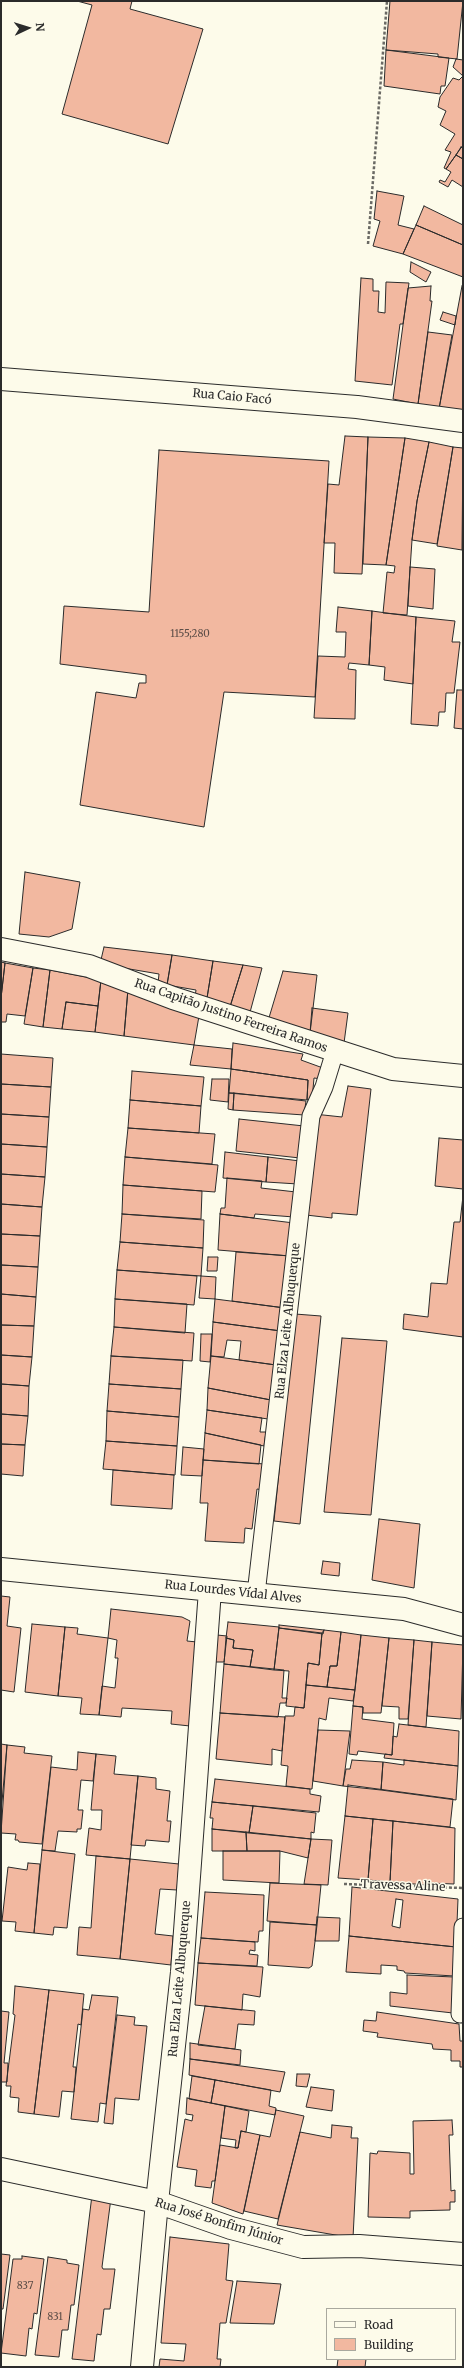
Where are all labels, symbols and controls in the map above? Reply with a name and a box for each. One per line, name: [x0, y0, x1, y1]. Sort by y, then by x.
north arrow: [8, 8, 48, 48]
text: N: [33, 22, 47, 32]
street label: Rua Caio Facó: [192, 386, 272, 408]
house number: 1155;280: [170, 628, 210, 640]
street label: Rua Capitão Justino Ferreira Ramos: [133, 976, 329, 1056]
street label: Rua Elza Leite Albuquerque: [273, 1242, 303, 1400]
street label: Rua Lourdes Vídal Alves: [164, 1578, 302, 1606]
street label: Travessa Aline: [360, 1877, 446, 1895]
street label: Rua Elza Leite Albuquerque: [166, 1900, 194, 2058]
street label: Rua José Bonfim Júnior: [153, 2196, 285, 2248]
house number: 837: [17, 2280, 33, 2292]
legend: [326, 2308, 456, 2360]
house number: 831: [47, 2311, 63, 2323]
text: Road: [364, 2317, 393, 2332]
text: Building: [364, 2337, 413, 2352]

